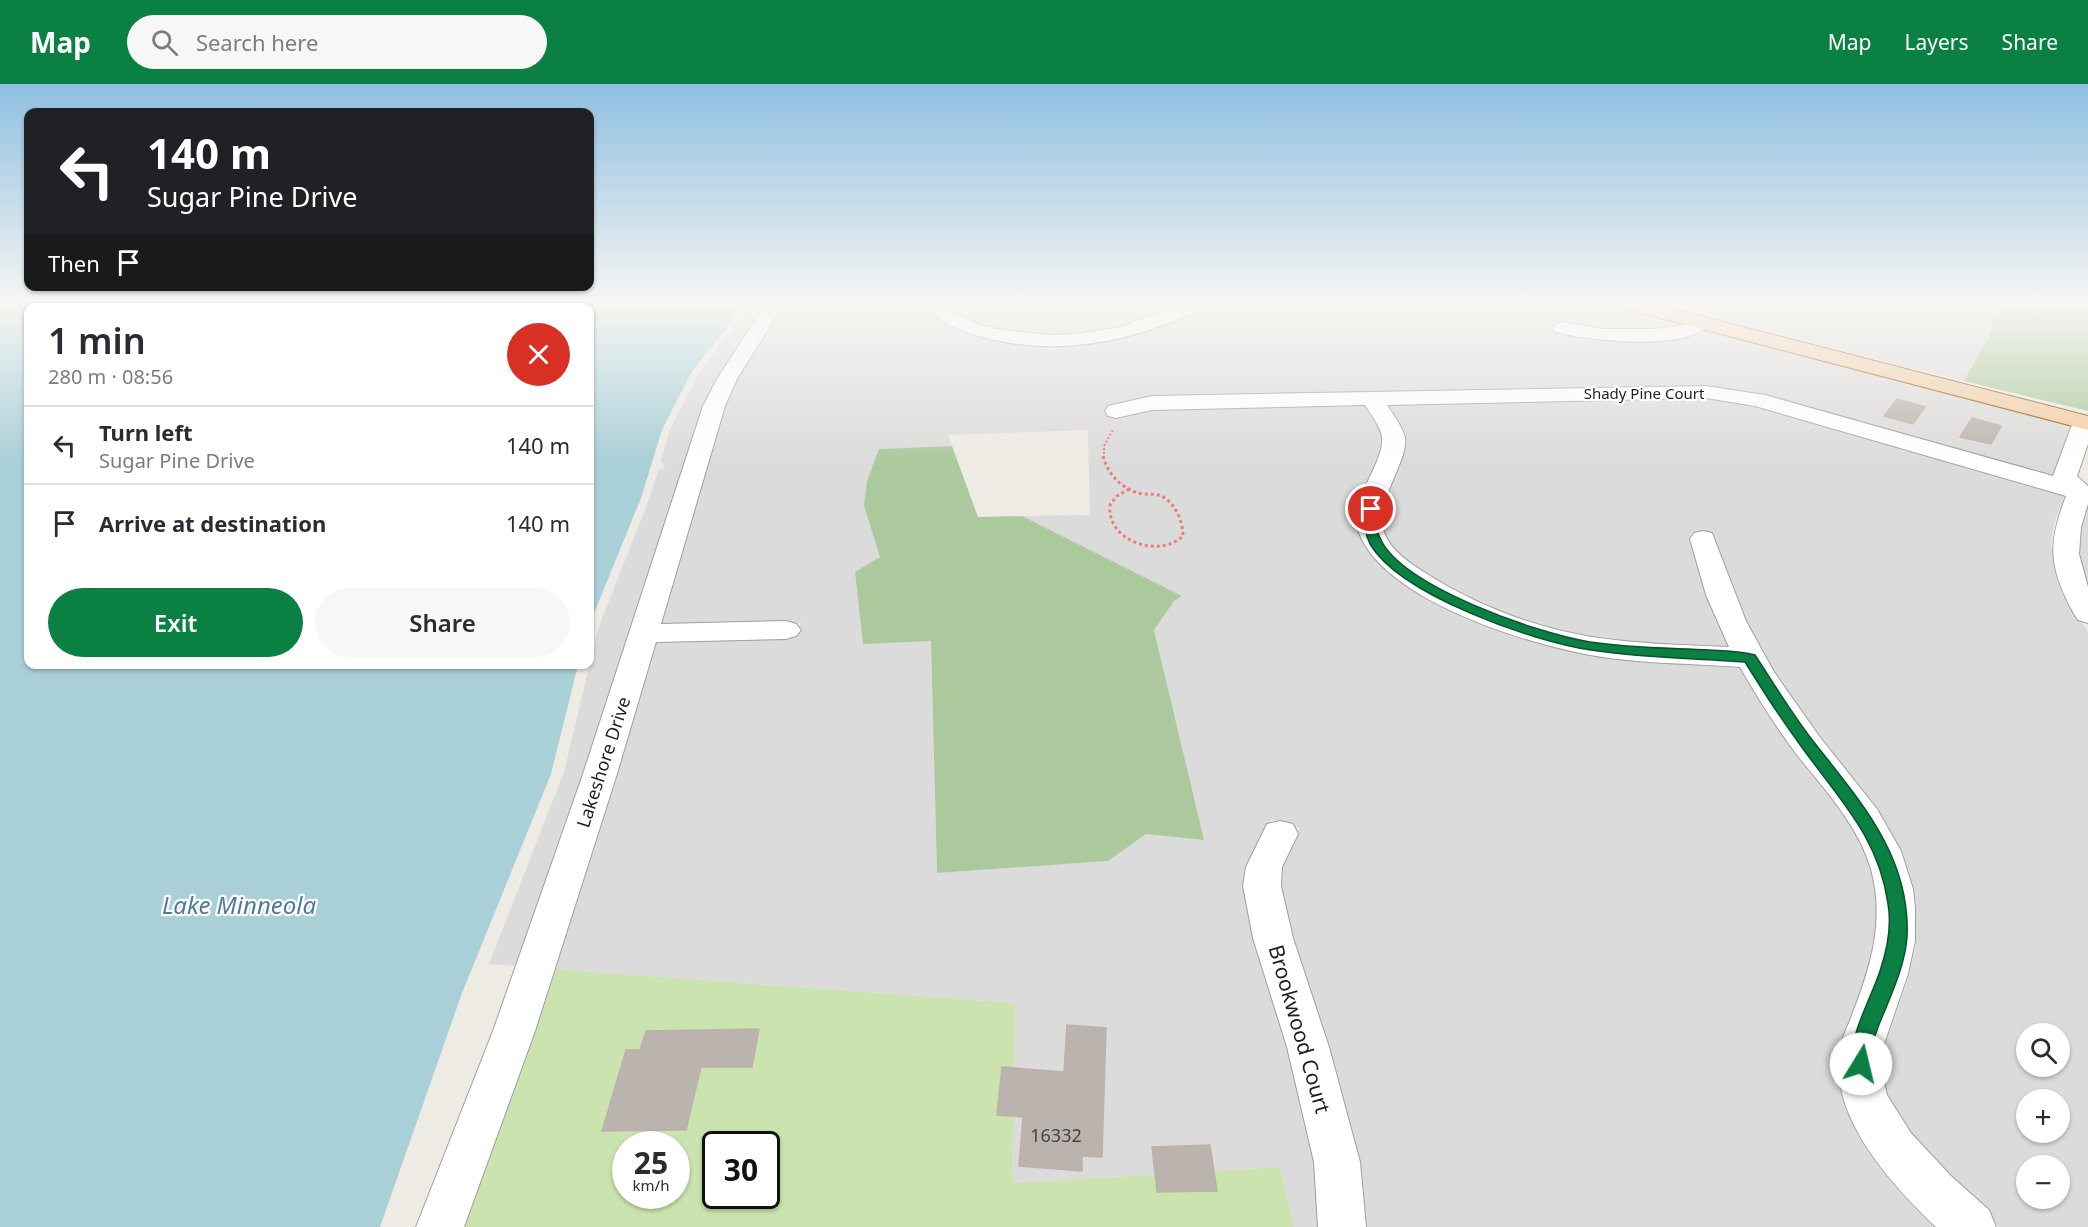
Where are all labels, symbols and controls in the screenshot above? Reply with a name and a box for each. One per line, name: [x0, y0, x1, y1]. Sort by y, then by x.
search box: [127, 15, 547, 69]
text: Map: [30, 23, 91, 61]
icon: search: [148, 26, 181, 59]
text: Search here: [196, 27, 318, 57]
text: Map: [1828, 28, 1872, 56]
text: Layers: [1905, 28, 1969, 56]
text: Share: [2002, 28, 2058, 56]
text: 140 m: [147, 124, 271, 181]
icon: left: [48, 132, 126, 210]
text: Sugar Pine Drive: [147, 178, 357, 215]
icon: arrive: [112, 246, 145, 279]
text: Then: [48, 248, 100, 278]
text: 1 min: [48, 316, 146, 365]
button: close: [507, 323, 570, 386]
text: 280 m · 08:56: [48, 363, 173, 390]
street label: Shady Pine Court: [1584, 383, 1705, 403]
text: Turn left: [99, 417, 193, 447]
icon: left: [48, 429, 81, 462]
text: 140 m: [506, 430, 570, 460]
text: Sugar Pine Drive: [99, 447, 255, 474]
pin: [1345, 483, 1396, 534]
icon: arrive: [1354, 492, 1387, 525]
icon: arrive: [48, 507, 81, 540]
text: Arrive at destination: [99, 508, 326, 538]
text: 140 m: [506, 508, 570, 538]
button: Exit: [48, 588, 303, 657]
button: Share: [315, 588, 570, 657]
street label: Lakeshore Drive: [571, 693, 635, 831]
water label: Lake Minneola: [162, 888, 316, 921]
street label: Brookwood Court: [1263, 941, 1338, 1117]
map controls: [2016, 1023, 2070, 1209]
button: search: [2016, 1023, 2070, 1077]
position arrow: [1829, 1032, 1893, 1096]
button: +: [2016, 1089, 2070, 1143]
house number: 16332: [1030, 1123, 1082, 1147]
speed limit sign: 30: [702, 1131, 780, 1209]
text: 25: [634, 1142, 668, 1183]
button: −: [2016, 1155, 2070, 1209]
text: km/h: [633, 1175, 669, 1195]

